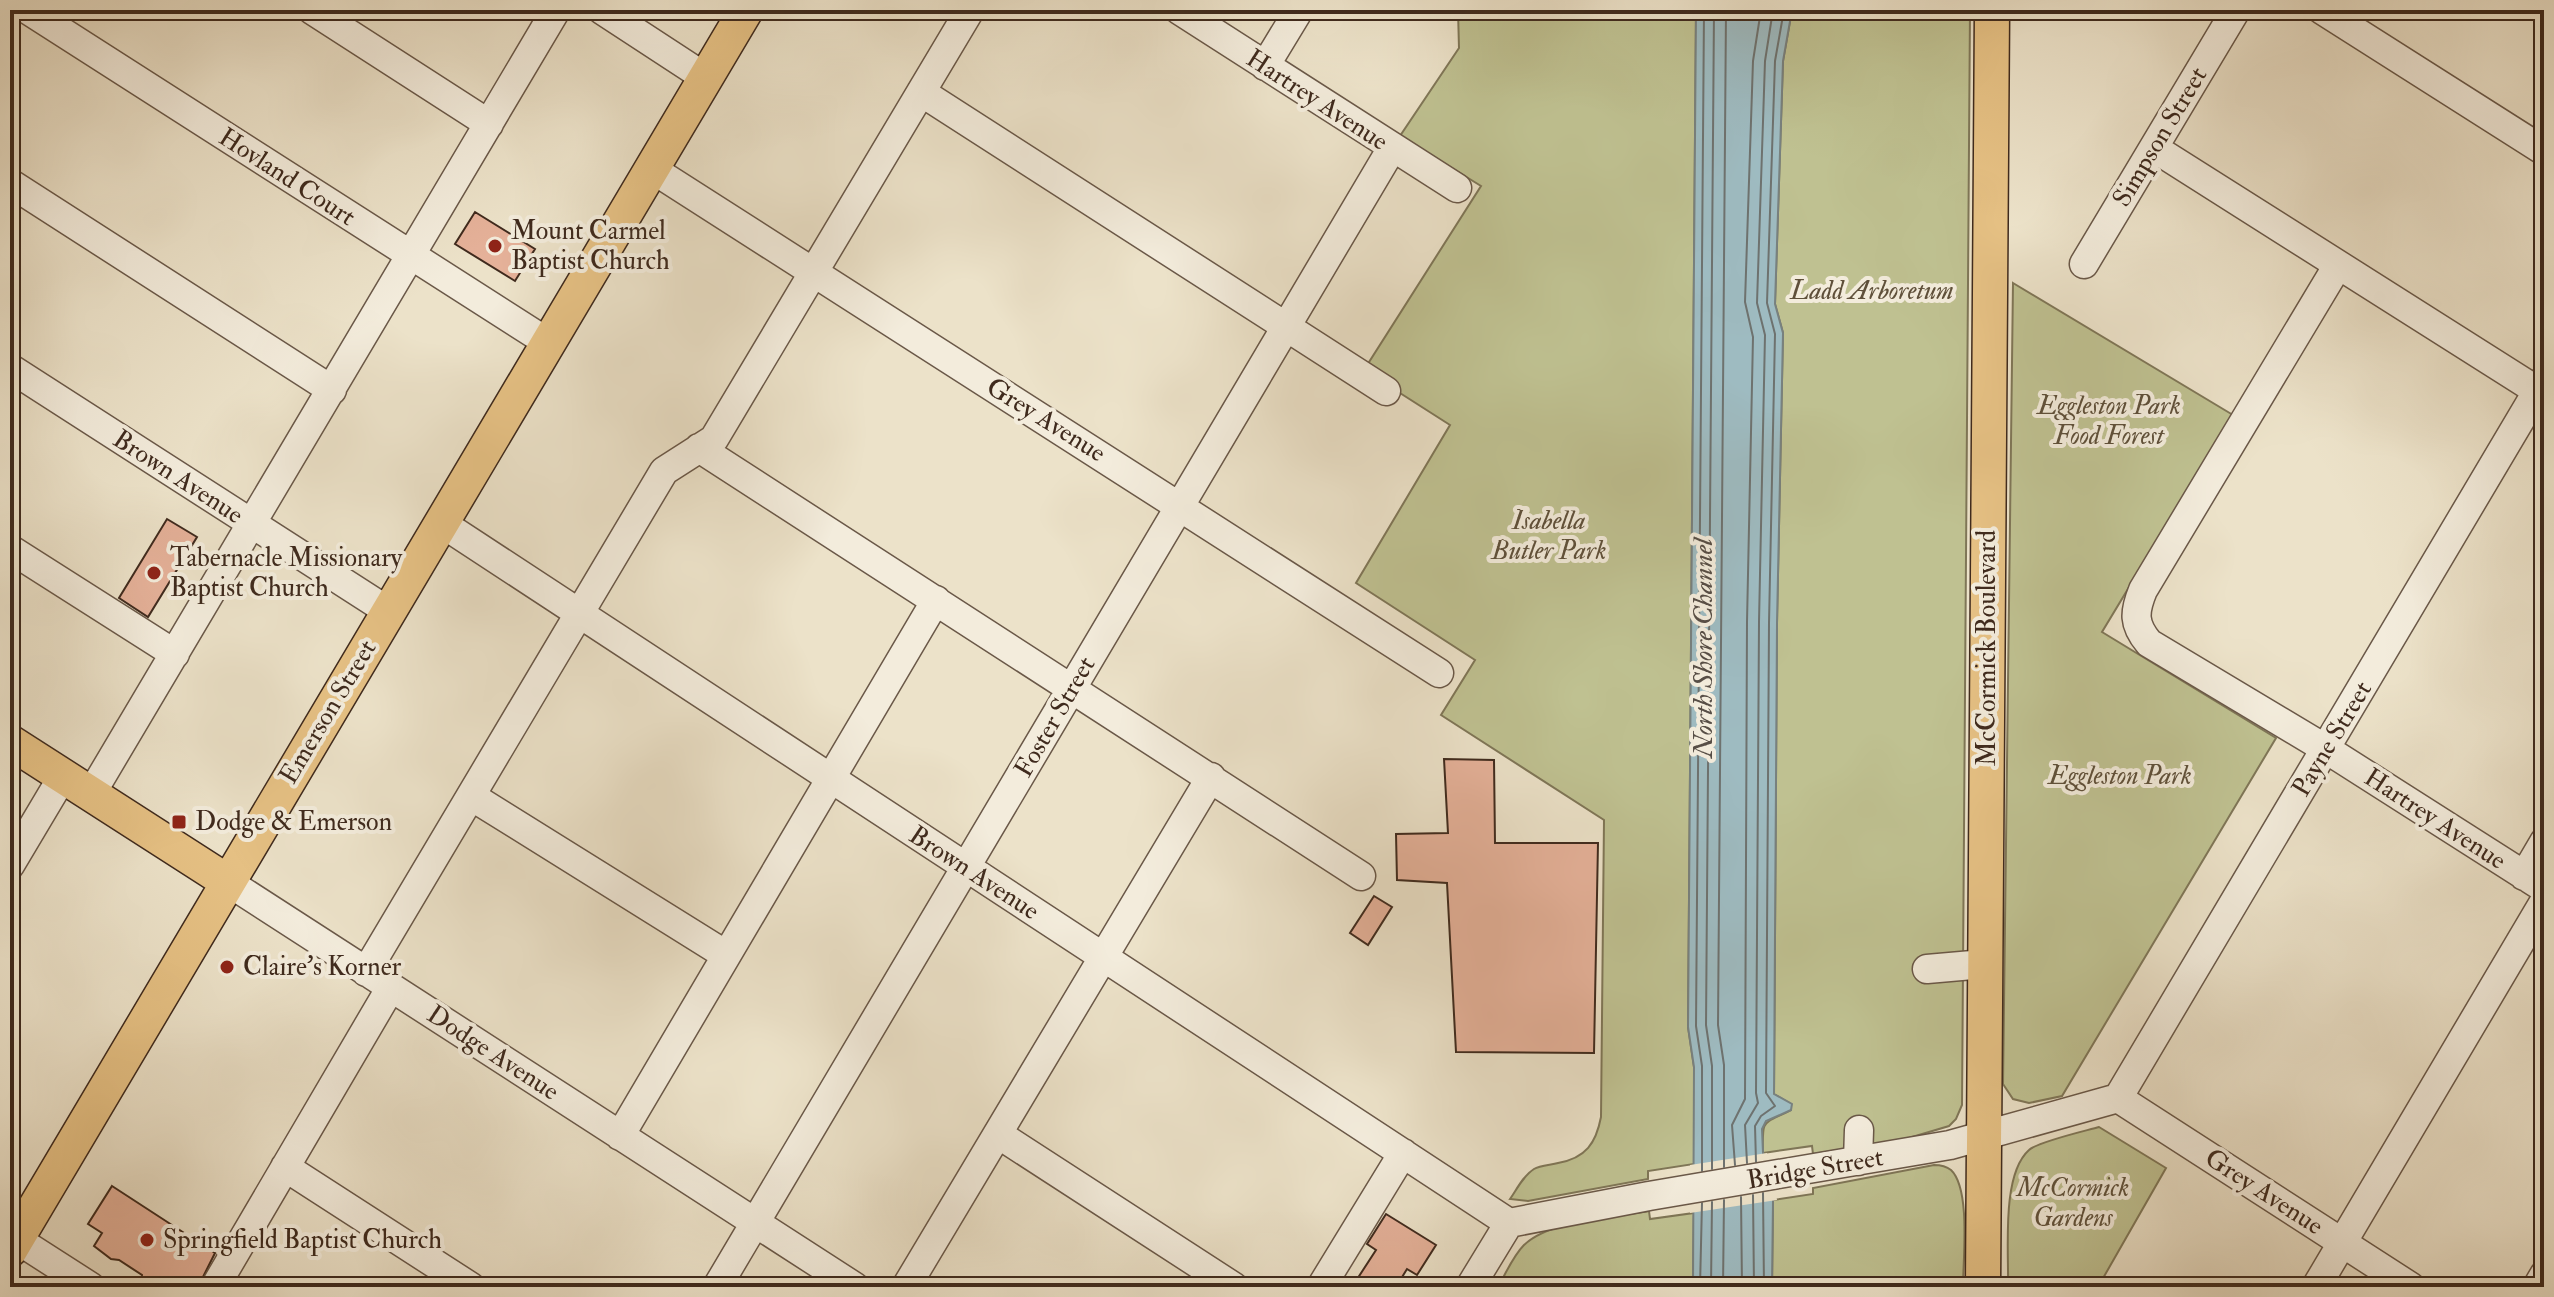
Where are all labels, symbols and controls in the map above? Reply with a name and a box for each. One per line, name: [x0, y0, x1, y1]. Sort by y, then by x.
street label: Hartrey Avenue: [1240, 42, 1394, 158]
street label: Simpson Street: [2106, 61, 2215, 213]
street label: Hovland Court: [213, 121, 361, 233]
place label: Mount Carmel Baptist Church: [511, 215, 670, 278]
marker: Mount Carmel Baptist Church: [486, 237, 504, 255]
park label: Ladd Arboretum: [1789, 275, 1954, 307]
street label: Grey Avenue: [980, 371, 1112, 469]
park label: Eggleston Park Food Forest: [2035, 390, 2181, 452]
street label: Brown Avenue: [107, 423, 249, 531]
park label: Isabella Butler Park: [1490, 505, 1606, 567]
street label: McCormick Boulevard: [1971, 530, 2003, 766]
water label: North Shore Channel: [1686, 536, 1721, 760]
place label: Tabernacle Missionary Baptist Church: [170, 542, 403, 605]
marker: Tabernacle Missionary Baptist Church: [145, 564, 163, 582]
street label: Emerson Street: [272, 634, 384, 790]
street label: Foster Street: [1008, 651, 1102, 783]
street label: Payne Street: [2285, 676, 2379, 802]
park label: Eggleston Park: [2046, 760, 2192, 792]
street label: Hartrey Avenue: [2358, 761, 2512, 877]
place label: Dodge & Emerson: [195, 806, 392, 838]
marker: Dodge & Emerson: [170, 813, 188, 831]
street label: Brown Avenue: [903, 819, 1045, 927]
place label: Claire's Korner: [243, 951, 402, 983]
marker: Claire's Korner: [218, 958, 236, 976]
street label: Dodge Avenue: [421, 998, 565, 1108]
street label: Bridge Street: [1744, 1141, 1886, 1197]
street label: Grey Avenue: [2199, 1142, 2329, 1242]
park label: McCormick Gardens: [2015, 1172, 2129, 1234]
place label: Springfield Baptist Church: [163, 1224, 442, 1257]
marker: Springfield Baptist Church: [138, 1231, 156, 1249]

